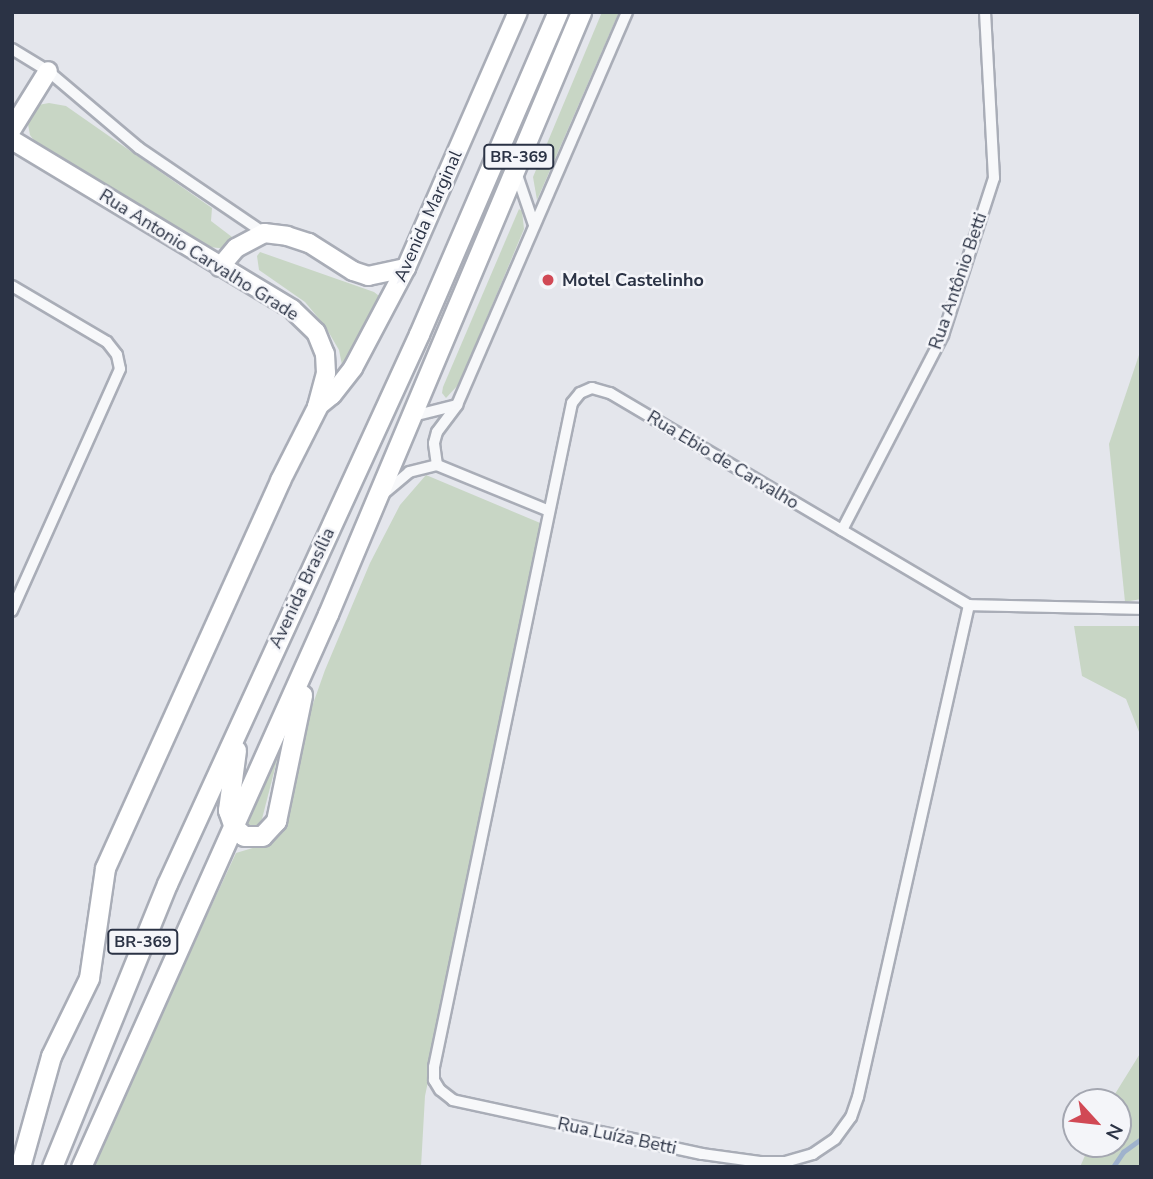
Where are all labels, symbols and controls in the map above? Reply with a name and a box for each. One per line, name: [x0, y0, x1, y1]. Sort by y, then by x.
road number: BR-369: [482, 144, 556, 169]
street label: Avenida Marginal: [389, 147, 467, 285]
street label: Rua Antonio Carvalho Grade: [95, 185, 303, 325]
street label: Rua Antônio Betti: [924, 210, 992, 352]
place label: Motel Castelinho: [562, 269, 704, 291]
marker: Motel Castelinho: [540, 272, 556, 288]
street label: Rua Ebio de Carvalho: [643, 406, 803, 514]
street label: Avenida Brasília: [265, 524, 339, 652]
road number: BR-369: [106, 930, 180, 954]
north arrow: [1062, 1088, 1132, 1158]
street label: Rua Luíza Betti: [556, 1113, 678, 1159]
text: N: [1099, 1119, 1129, 1144]

